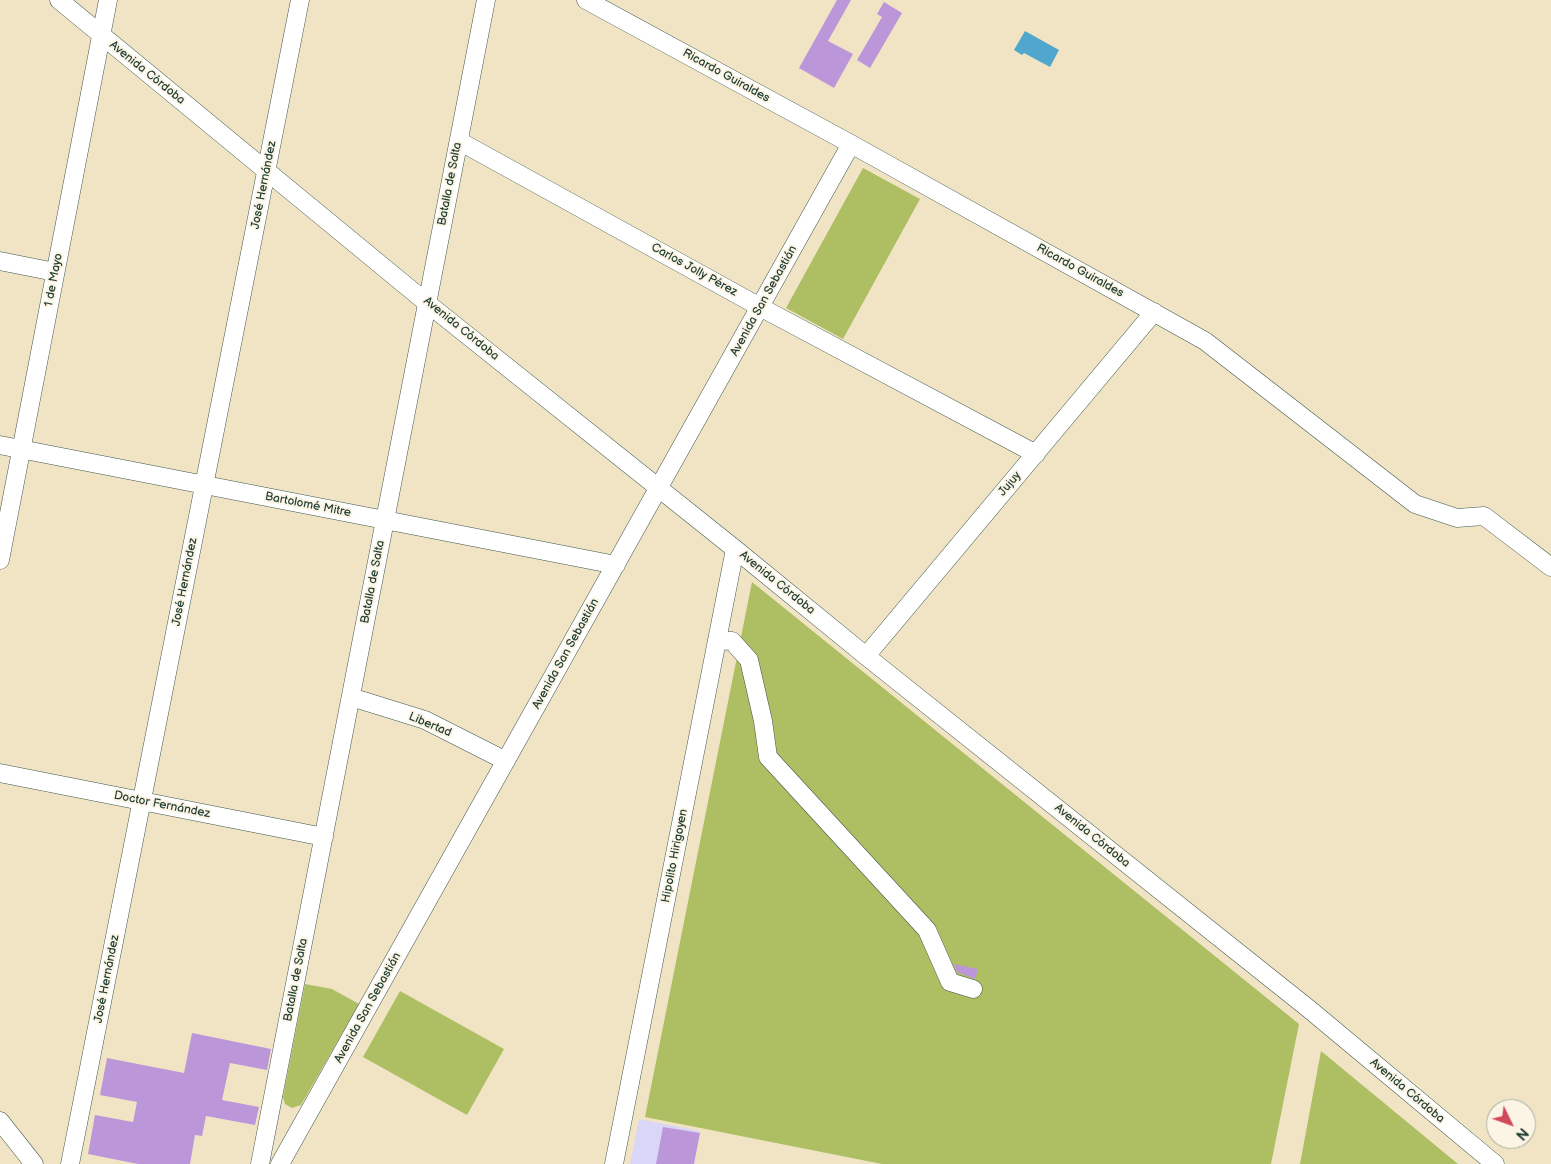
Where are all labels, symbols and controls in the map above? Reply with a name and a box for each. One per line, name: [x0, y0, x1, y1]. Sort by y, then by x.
street label: Avenida Córdoba: [106, 38, 188, 108]
street label: Ricardo Guiraldes: [680, 46, 772, 106]
street label: José Hernández: [248, 140, 280, 230]
street label: Batalla de Salta: [435, 141, 465, 227]
street label: Carlos Jolly Pérez: [648, 240, 740, 300]
street label: Ricardo Guiraldes: [1034, 241, 1126, 301]
street label: Avenida San Sebastián: [728, 243, 800, 359]
street label: 1 de Mayo: [42, 252, 66, 308]
street label: Avenida Córdoba: [420, 294, 502, 364]
street label: Jujuy: [996, 469, 1024, 499]
street label: Bartolomé Mitre: [264, 490, 352, 520]
street label: José Hernández: [169, 537, 201, 627]
street label: Batalla de Salta: [358, 539, 388, 625]
street label: Avenida Córdoba: [736, 548, 818, 618]
street label: Avenida San Sebastián: [530, 596, 602, 712]
street label: Libertad: [406, 710, 454, 740]
street label: Doctor Fernández: [113, 789, 211, 821]
street label: Avenida Córdoba: [1051, 801, 1133, 871]
street label: Hipolito Hirigoyen: [659, 808, 691, 904]
street label: José Hernández: [91, 934, 123, 1024]
street label: Batalla de Salta: [281, 937, 311, 1023]
street label: Avenida San Sebastián: [332, 950, 404, 1066]
street label: Avenida Córdoba: [1367, 1056, 1447, 1126]
north arrow: [1486, 1099, 1536, 1149]
text: N: [1512, 1124, 1532, 1143]

